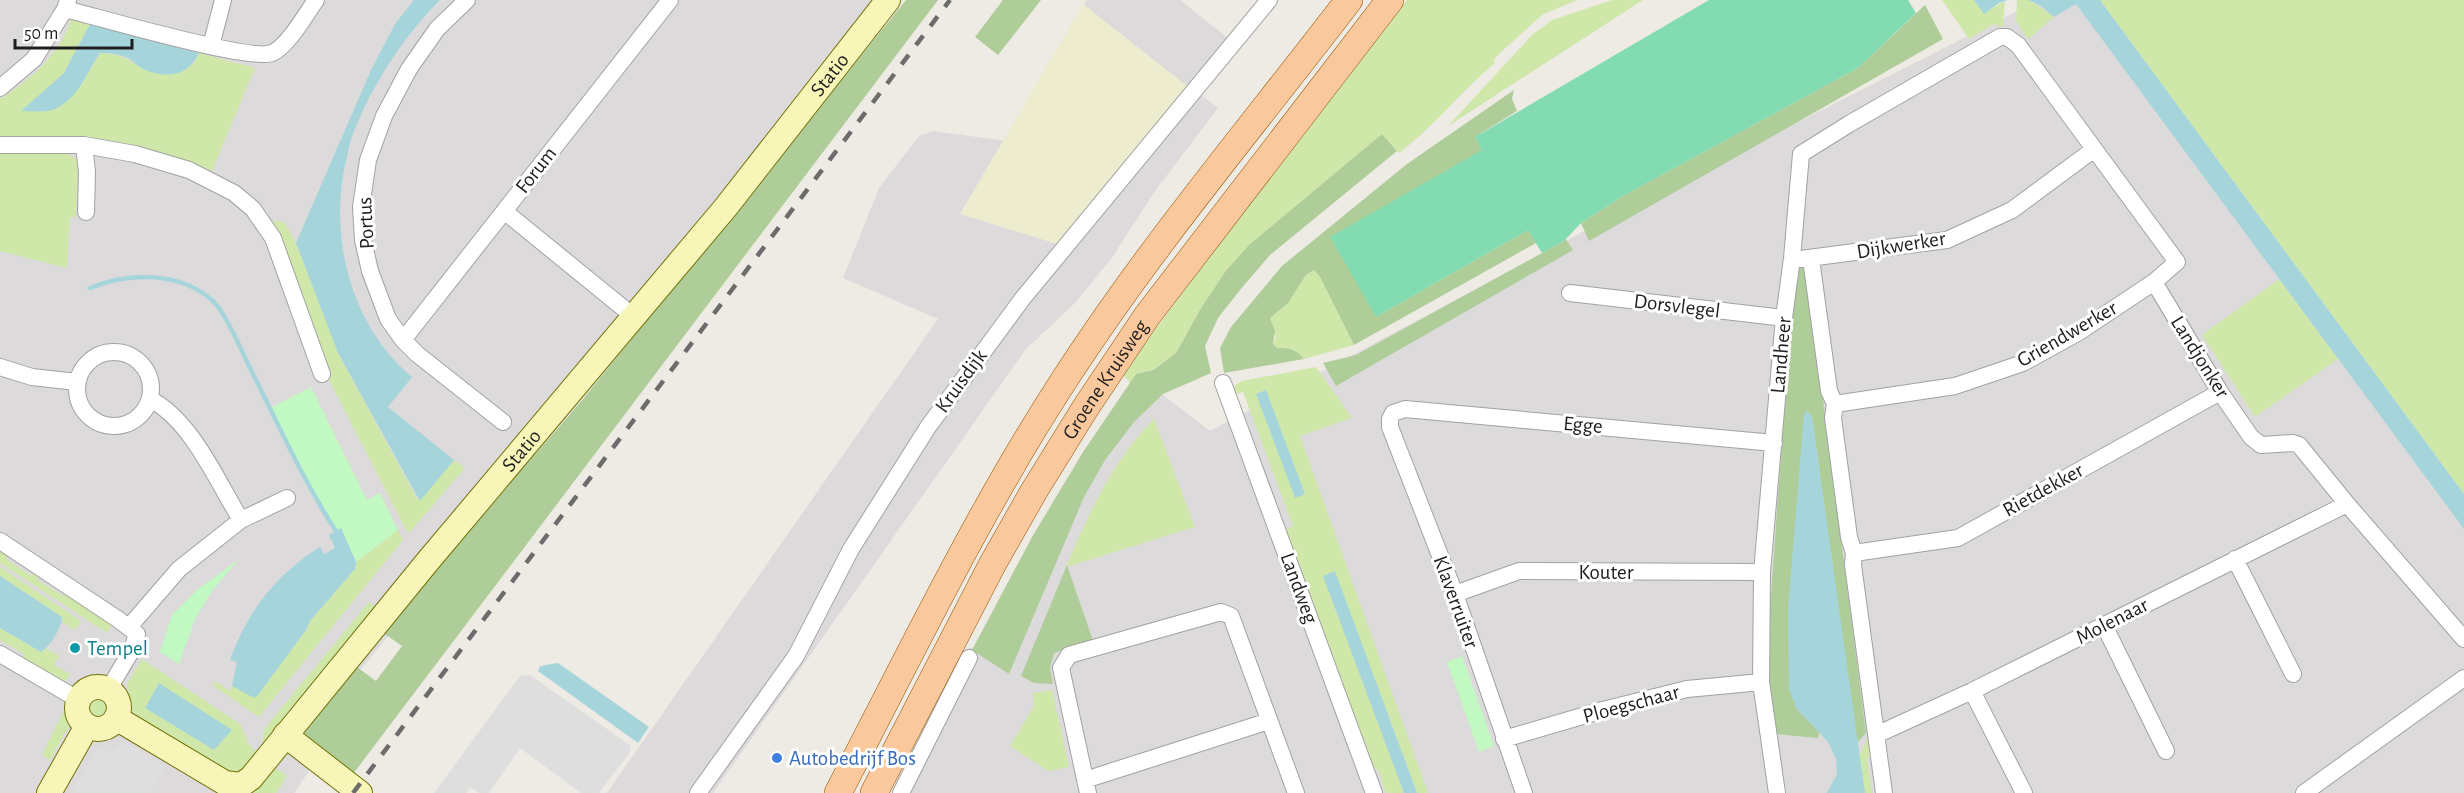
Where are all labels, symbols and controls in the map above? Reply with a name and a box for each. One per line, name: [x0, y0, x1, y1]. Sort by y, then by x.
scale bar: [15, 12, 132, 50]
text: 50 m: [24, 25, 58, 43]
street label: Statio: [806, 49, 853, 100]
street label: Forum: [512, 143, 560, 197]
street label: Portus: [354, 196, 378, 250]
street label: Dijkwerker: [1855, 228, 1947, 262]
street label: Dorsvlegel: [1633, 290, 1721, 322]
street label: Griendwerker: [2013, 297, 2121, 371]
street label: Landjonker: [2167, 312, 2233, 402]
street label: Groene Kruisweg: [1058, 315, 1152, 443]
street label: Landheer: [1767, 316, 1795, 394]
street label: Kruisdijk: [931, 345, 991, 417]
street label: Egge: [1562, 413, 1604, 437]
street label: Statio: [498, 425, 545, 476]
street label: Rietdekker: [1999, 459, 2087, 521]
street label: Landweg: [1277, 550, 1322, 627]
street label: Klaverruiter: [1430, 553, 1482, 651]
street label: Kouter: [1579, 562, 1634, 583]
street label: Molenaar: [2072, 594, 2152, 648]
place label: Tempel: [87, 638, 148, 659]
marker: Tempel: [68, 641, 82, 655]
street label: Ploegschaar: [1581, 681, 1682, 727]
place label: Autobedrijf Bos: [789, 748, 916, 769]
marker: Autobedrijf Bos: [770, 751, 784, 765]

